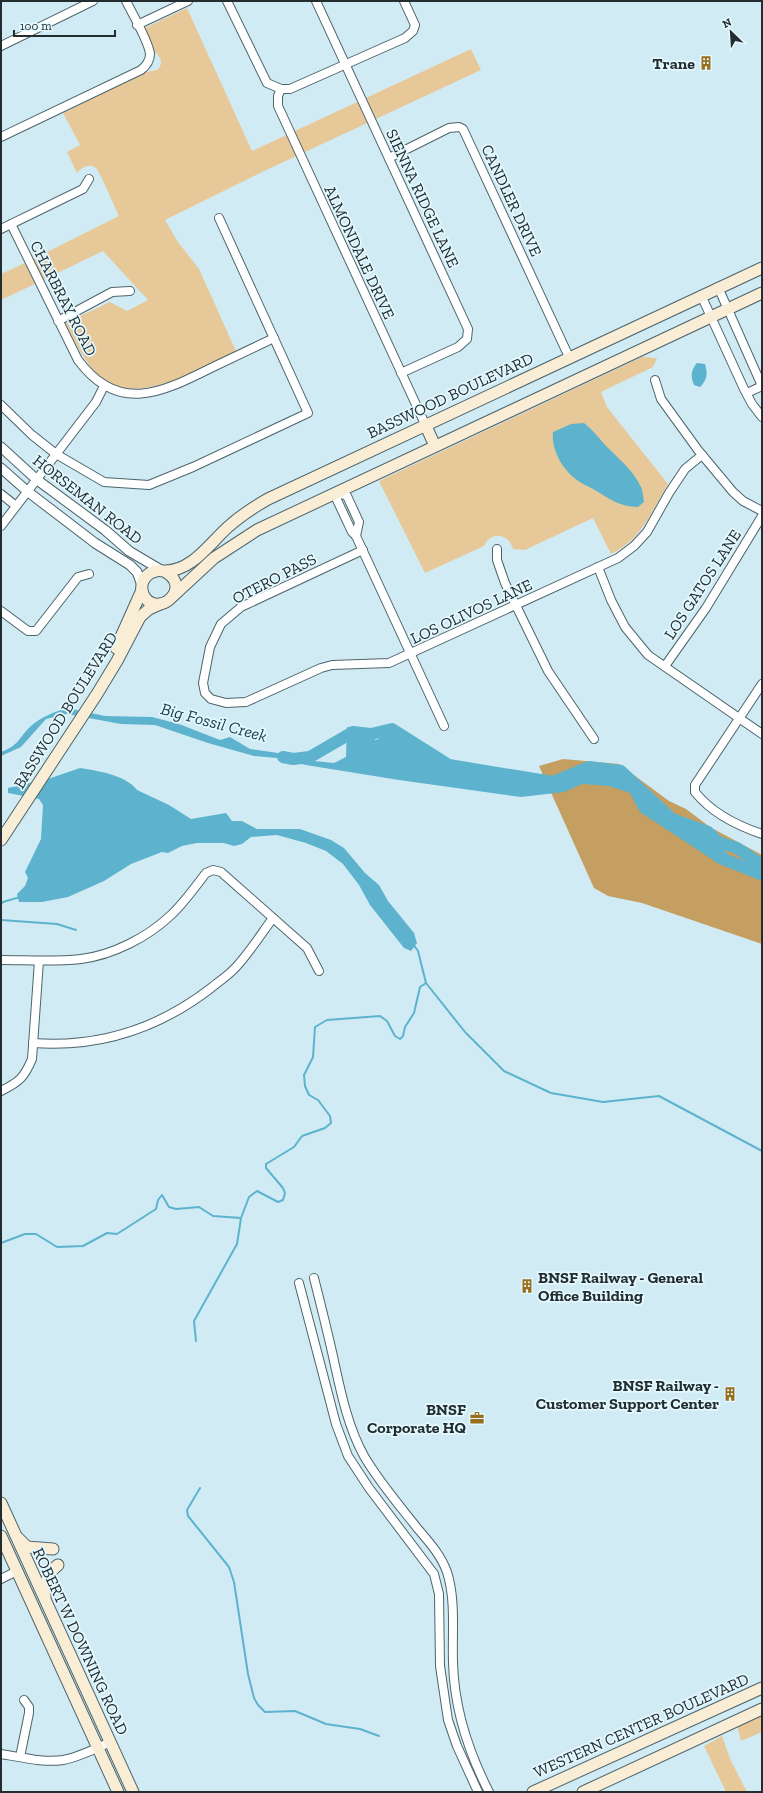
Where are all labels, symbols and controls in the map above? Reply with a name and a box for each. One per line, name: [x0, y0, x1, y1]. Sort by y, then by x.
scale bar: [14, 12, 115, 38]
north arrow: [711, 12, 751, 52]
text: N: [720, 15, 734, 31]
text: 100 m: [20, 19, 52, 33]
place label: Trane: [652, 54, 695, 73]
building icon: Trane: [698, 55, 714, 71]
street label: SIENNA RIDGE LANE: [382, 126, 463, 270]
street label: CANDLER DRIVE: [477, 141, 546, 259]
street label: ALMONDALE DRIVE: [320, 182, 399, 322]
street label: CHARBRAY ROAD: [26, 237, 101, 359]
street label: BASSWOOD BOULEVARD: [364, 349, 536, 442]
street label: HORSEMAN ROAD: [29, 451, 146, 548]
street label: LOS GATOS LANE: [660, 526, 745, 643]
street label: OTERO PASS: [229, 549, 319, 608]
street label: LOS OLIVOS LANE: [407, 575, 535, 648]
street label: BASSWOOD BOULEVARD: [9, 629, 121, 792]
water label: Big Fossil Creek: [159, 698, 270, 746]
place label: BNSF Railway - General Office Building: [538, 1268, 703, 1305]
building icon: BNSF Railway - General Office Building: [519, 1278, 535, 1294]
place label: BNSF Railway - Customer Support Center: [536, 1376, 719, 1413]
building icon: BNSF Railway - Customer Support Center: [722, 1386, 738, 1402]
place label: BNSF Corporate HQ: [367, 1400, 467, 1437]
office icon: BNSF Corporate HQ: [469, 1410, 485, 1426]
street label: ROBERT W DOWNING ROAD: [29, 1545, 132, 1738]
street label: WESTERN CENTER BOULEVARD: [531, 1669, 752, 1782]

